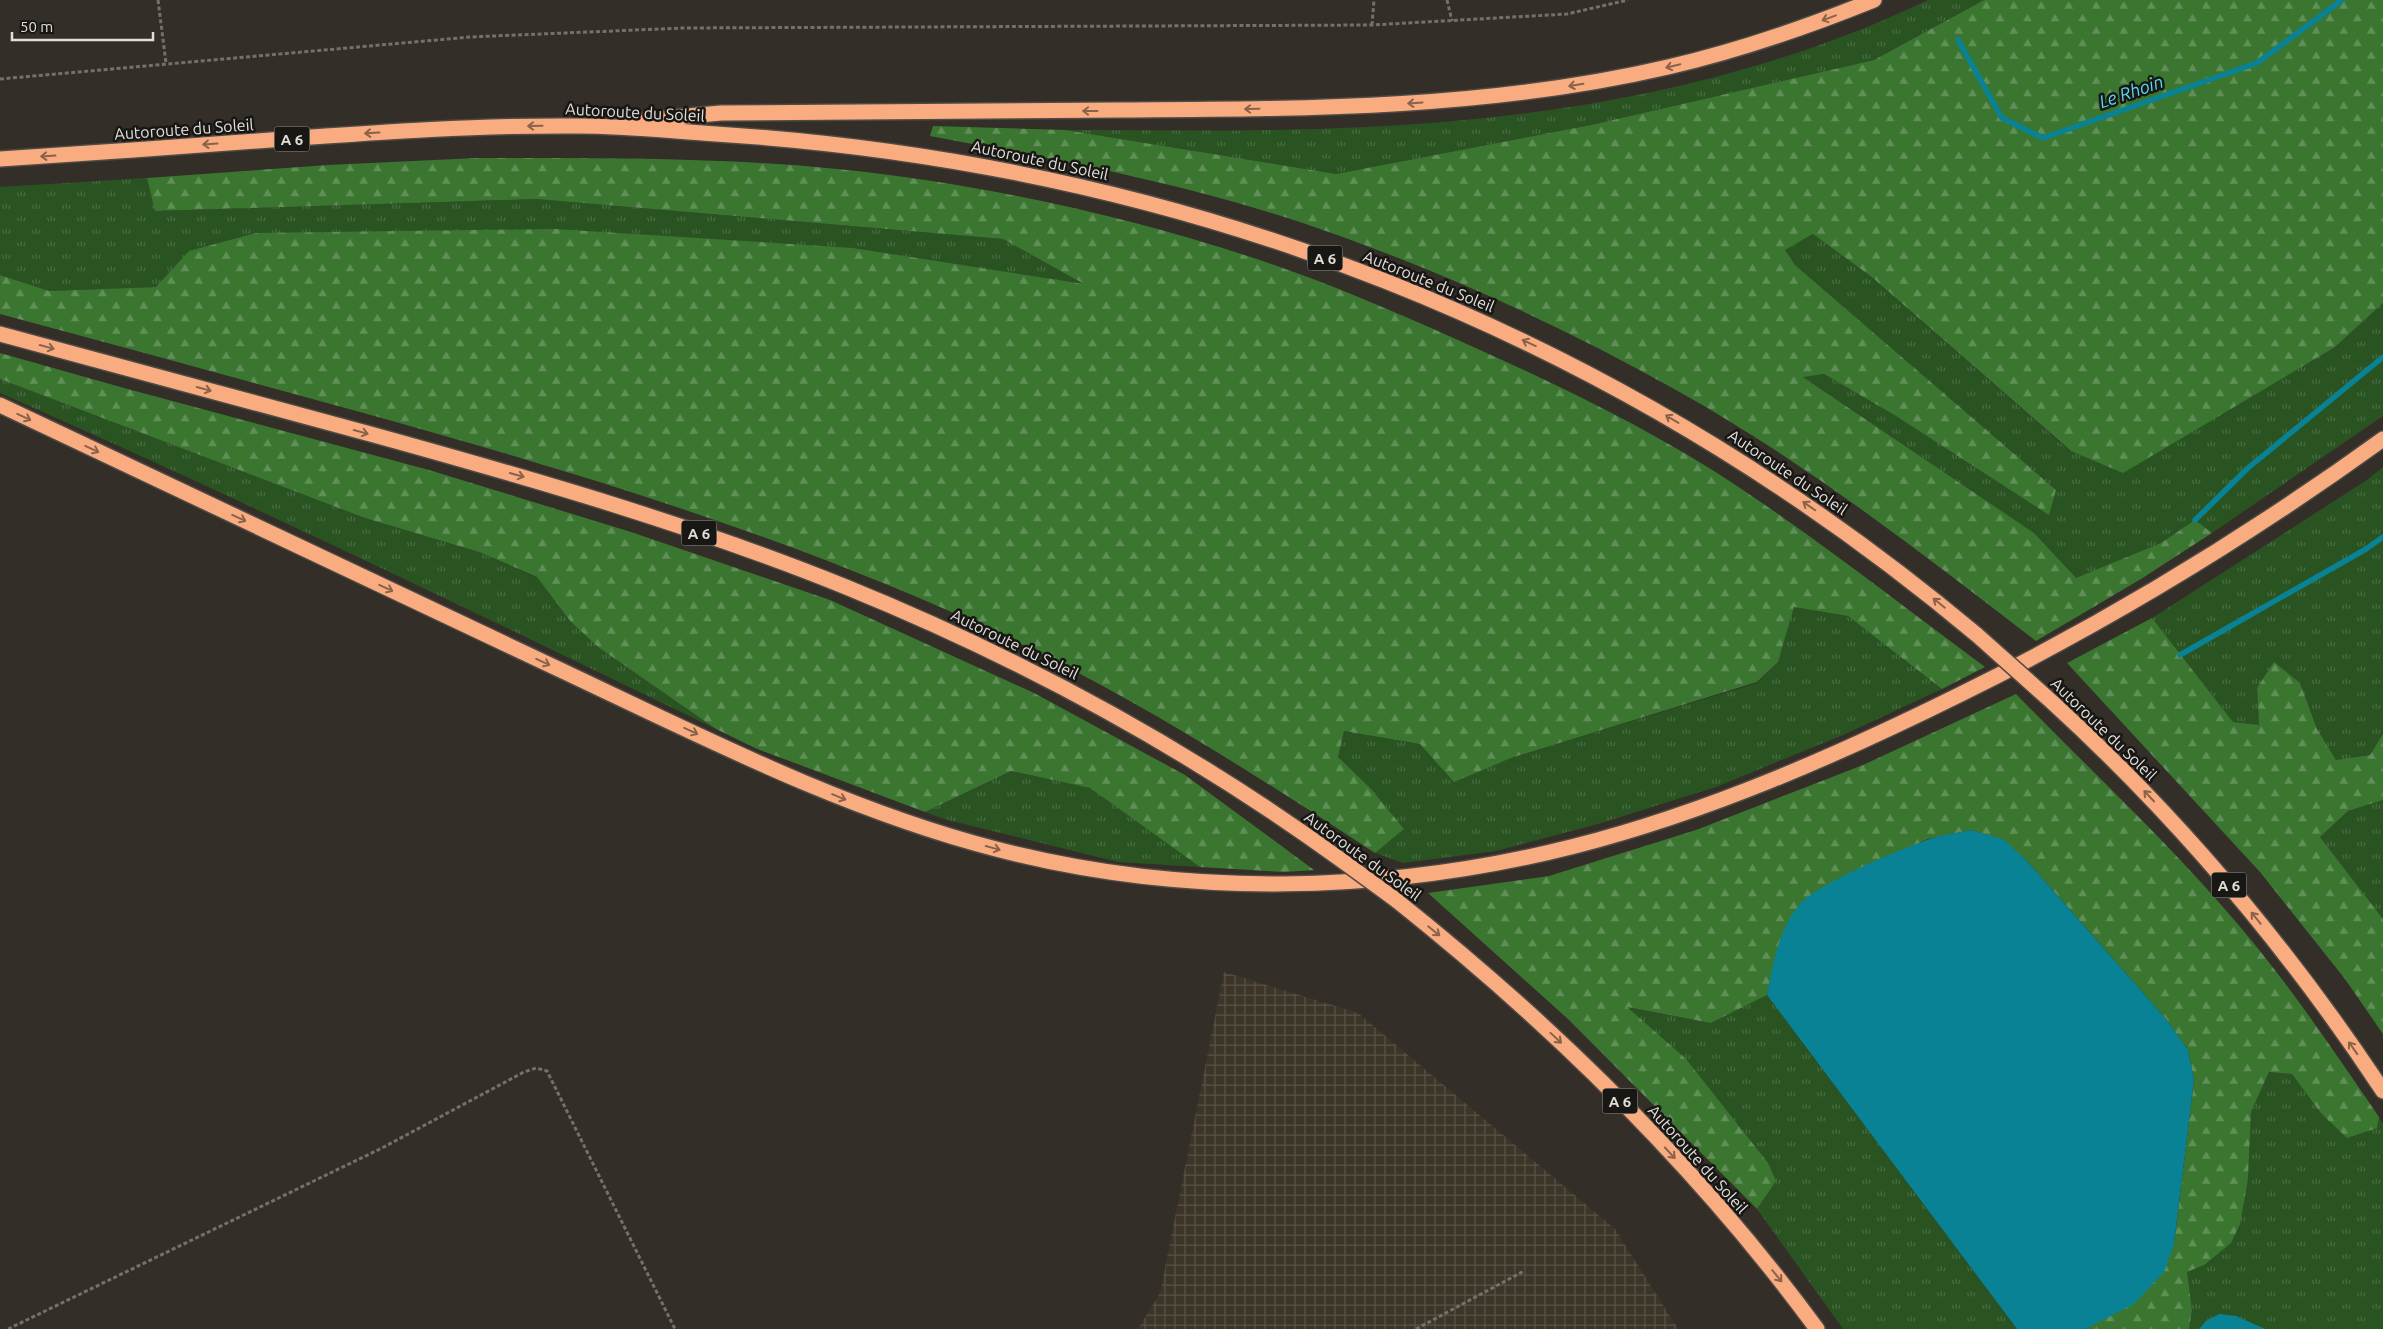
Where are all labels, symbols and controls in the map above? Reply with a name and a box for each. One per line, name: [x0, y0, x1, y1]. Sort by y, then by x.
scale bar: [12, 10, 154, 42]
one-way arrow: [1821, 14, 1837, 23]
text: 50 m: [20, 18, 53, 35]
one-way arrow: [1666, 62, 1682, 71]
water label: Le Rhoin: [2096, 71, 2166, 111]
one-way arrow: [1569, 80, 1585, 90]
street label: Autoroute du Soleil: [565, 99, 705, 125]
one-way arrow: [1407, 99, 1423, 108]
one-way arrow: [1245, 104, 1261, 114]
one-way arrow: [1082, 106, 1098, 116]
street label: Autoroute du Soleil: [114, 115, 254, 143]
one-way arrow: [527, 121, 544, 131]
road number: A 6: [274, 126, 310, 152]
one-way arrow: [365, 129, 381, 138]
street label: Autoroute du Soleil: [970, 137, 1110, 183]
one-way arrow: [203, 140, 219, 149]
one-way arrow: [40, 151, 56, 160]
road number: A 6: [1308, 246, 1342, 270]
street label: Autoroute du Soleil: [1361, 247, 1497, 315]
one-way arrow: [1522, 337, 1537, 347]
one-way arrow: [39, 342, 55, 352]
one-way arrow: [196, 385, 212, 394]
one-way arrow: [16, 412, 31, 422]
one-way arrow: [1666, 413, 1680, 423]
street label: Autoroute du Soleil: [1725, 426, 1851, 518]
one-way arrow: [352, 427, 368, 437]
one-way arrow: [84, 444, 99, 454]
one-way arrow: [509, 471, 525, 481]
one-way arrow: [1803, 501, 1817, 511]
one-way arrow: [231, 514, 246, 523]
road number: A 6: [682, 520, 716, 546]
one-way arrow: [378, 584, 393, 593]
one-way arrow: [1933, 598, 1946, 609]
street label: Autoroute du Soleil: [948, 605, 1082, 683]
one-way arrow: [536, 657, 551, 667]
street label: Autoroute du Soleil: [2048, 674, 2160, 784]
one-way arrow: [683, 727, 698, 736]
one-way arrow: [2143, 790, 2155, 803]
one-way arrow: [831, 793, 846, 802]
street label: Autoroute du Soleil: [1301, 808, 1425, 904]
one-way arrow: [985, 844, 1001, 853]
road number: A 6: [2212, 872, 2246, 898]
one-way arrow: [2251, 912, 2262, 925]
one-way arrow: [1427, 925, 1440, 936]
one-way arrow: [1549, 1032, 1562, 1044]
one-way arrow: [2348, 1041, 2358, 1055]
road number: A 6: [1602, 1088, 1638, 1114]
street label: Autoroute du Soleil: [1645, 1101, 1751, 1217]
one-way arrow: [1664, 1146, 1676, 1159]
one-way arrow: [1771, 1269, 1782, 1282]

